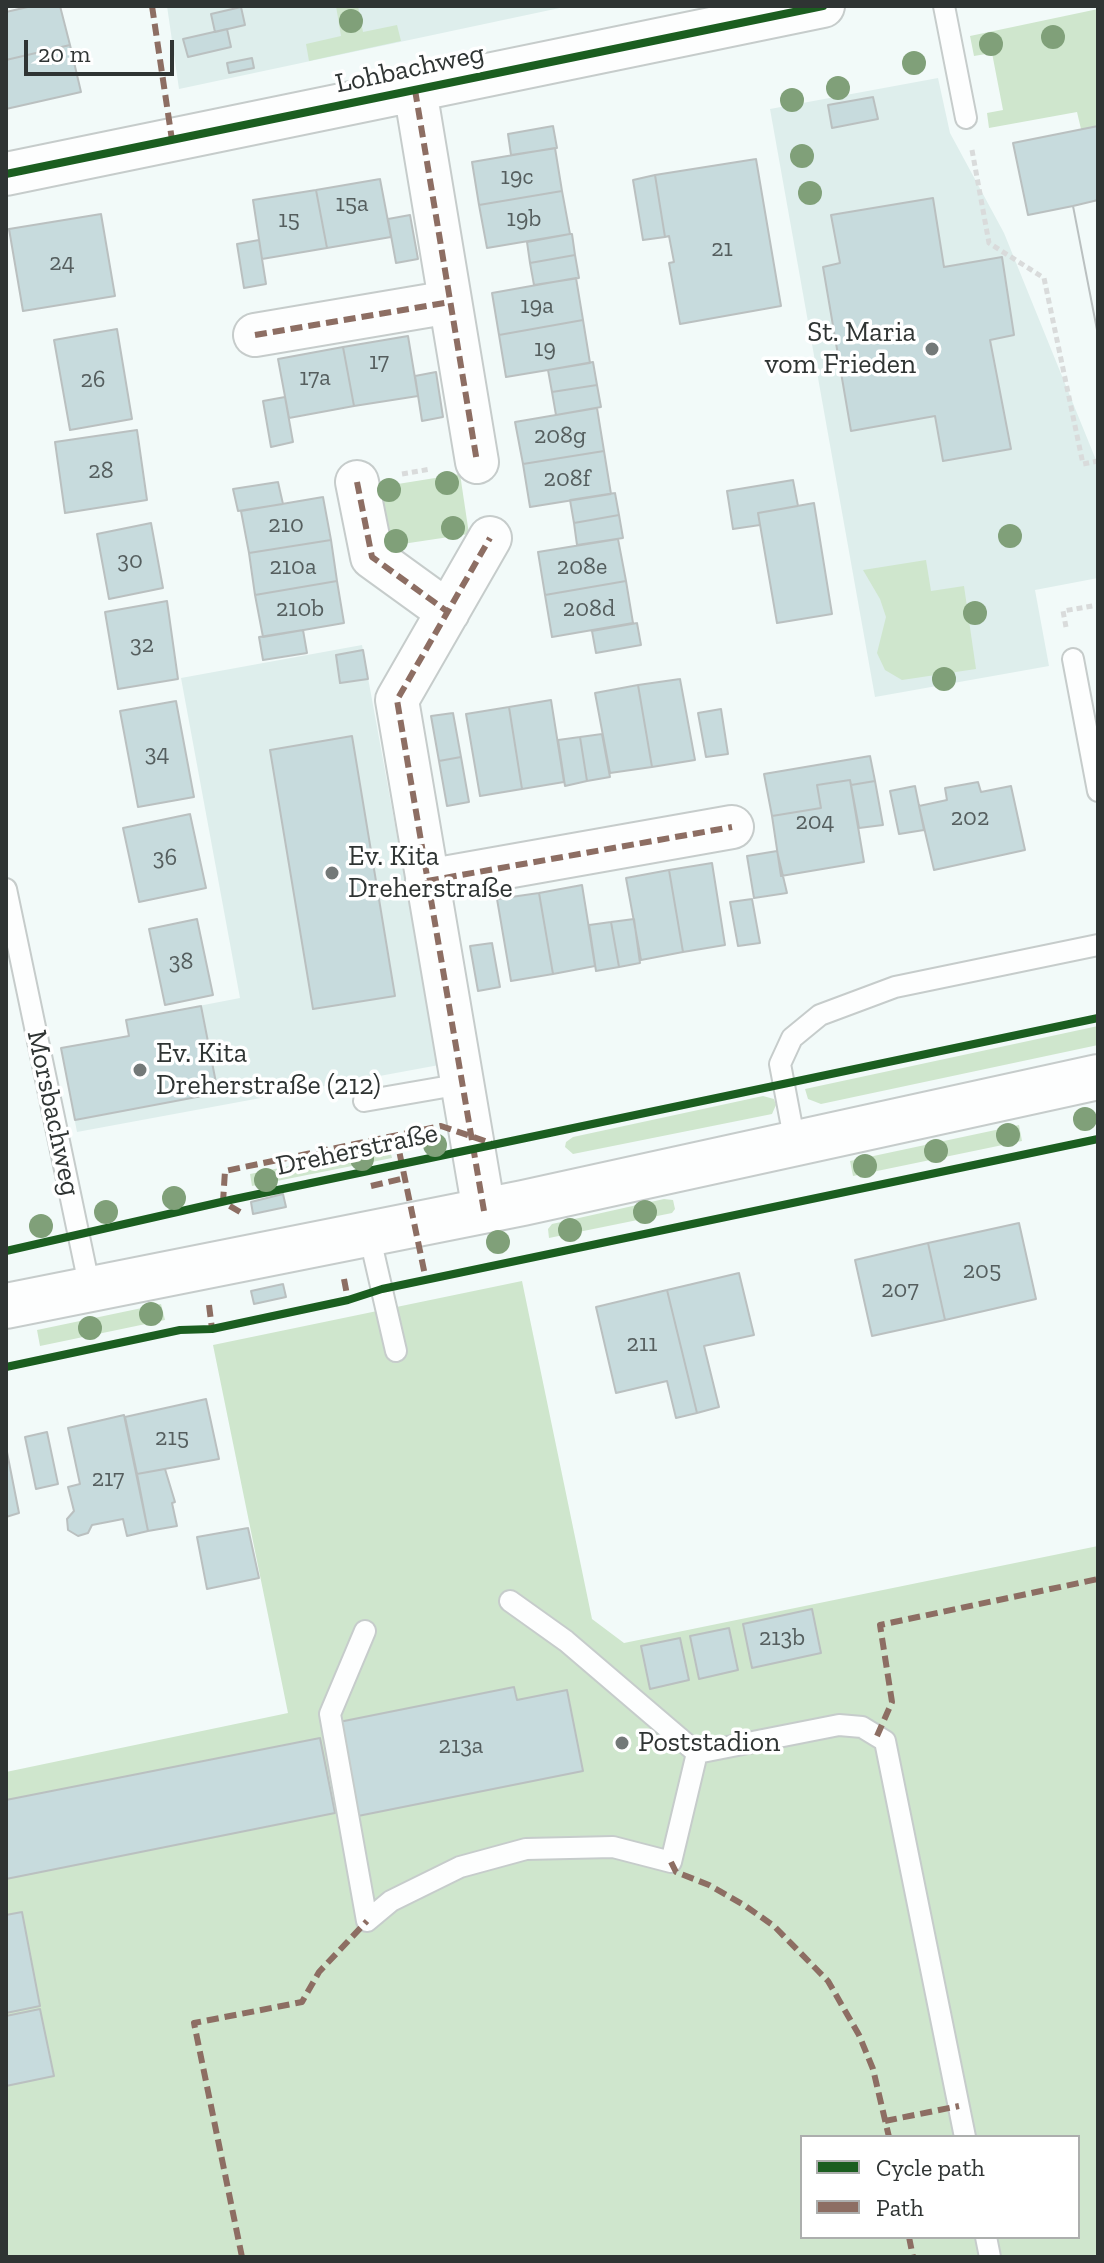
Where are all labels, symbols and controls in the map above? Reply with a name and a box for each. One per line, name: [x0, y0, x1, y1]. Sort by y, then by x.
scale bar: [28, 24, 178, 74]
street label: Lohbachweg: [332, 37, 488, 101]
text: 20 m: [38, 39, 90, 68]
house number: 19c: [500, 163, 534, 191]
house number: 15a: [335, 190, 369, 218]
house number: 19b: [507, 205, 541, 233]
house number: 15: [278, 206, 300, 234]
house number: 21: [711, 235, 733, 263]
house number: 24: [49, 249, 75, 277]
house number: 19a: [520, 292, 554, 320]
place label: St. Maria vom Frieden: [764, 316, 916, 382]
house number: 19: [534, 335, 556, 363]
marker: St. Maria vom Frieden: [923, 340, 941, 358]
house number: 17: [369, 348, 389, 376]
house number: 17a: [299, 364, 331, 392]
house number: 26: [80, 366, 106, 394]
house number: 208g: [534, 422, 586, 450]
house number: 28: [88, 457, 114, 485]
house number: 208f: [544, 465, 590, 493]
house number: 210: [268, 511, 304, 539]
house number: 30: [117, 547, 143, 575]
house number: 210a: [269, 553, 317, 581]
house number: 208e: [557, 553, 607, 581]
house number: 210b: [276, 595, 324, 623]
house number: 208d: [563, 595, 615, 623]
house number: 32: [130, 631, 154, 659]
house number: 34: [145, 740, 169, 768]
house number: 202: [951, 804, 989, 832]
house number: 204: [795, 808, 835, 836]
place label: Ev. Kita Dreherstraße: [348, 840, 513, 906]
house number: 36: [153, 844, 177, 872]
marker: Ev. Kita Dreherstraße: [323, 864, 341, 882]
house number: 38: [169, 948, 193, 976]
street label: Morsbachweg: [19, 1027, 87, 1199]
place label: Ev. Kita Dreherstraße (212): [156, 1037, 381, 1103]
marker: Ev. Kita Dreherstraße (212): [131, 1061, 149, 1079]
street label: Dreherstraße: [273, 1116, 441, 1184]
house number: 205: [963, 1257, 1001, 1285]
house number: 207: [881, 1276, 919, 1304]
house number: 211: [627, 1330, 657, 1358]
house number: 215: [155, 1424, 189, 1452]
house number: 217: [92, 1465, 124, 1493]
house number: 213b: [759, 1624, 805, 1652]
place label: Poststadion: [638, 1726, 780, 1760]
house number: 213a: [439, 1732, 483, 1760]
marker: Poststadion: [613, 1734, 631, 1752]
legend: [800, 2135, 1080, 2239]
text: Cycle path: [876, 2153, 985, 2182]
text: Path: [876, 2193, 924, 2222]

